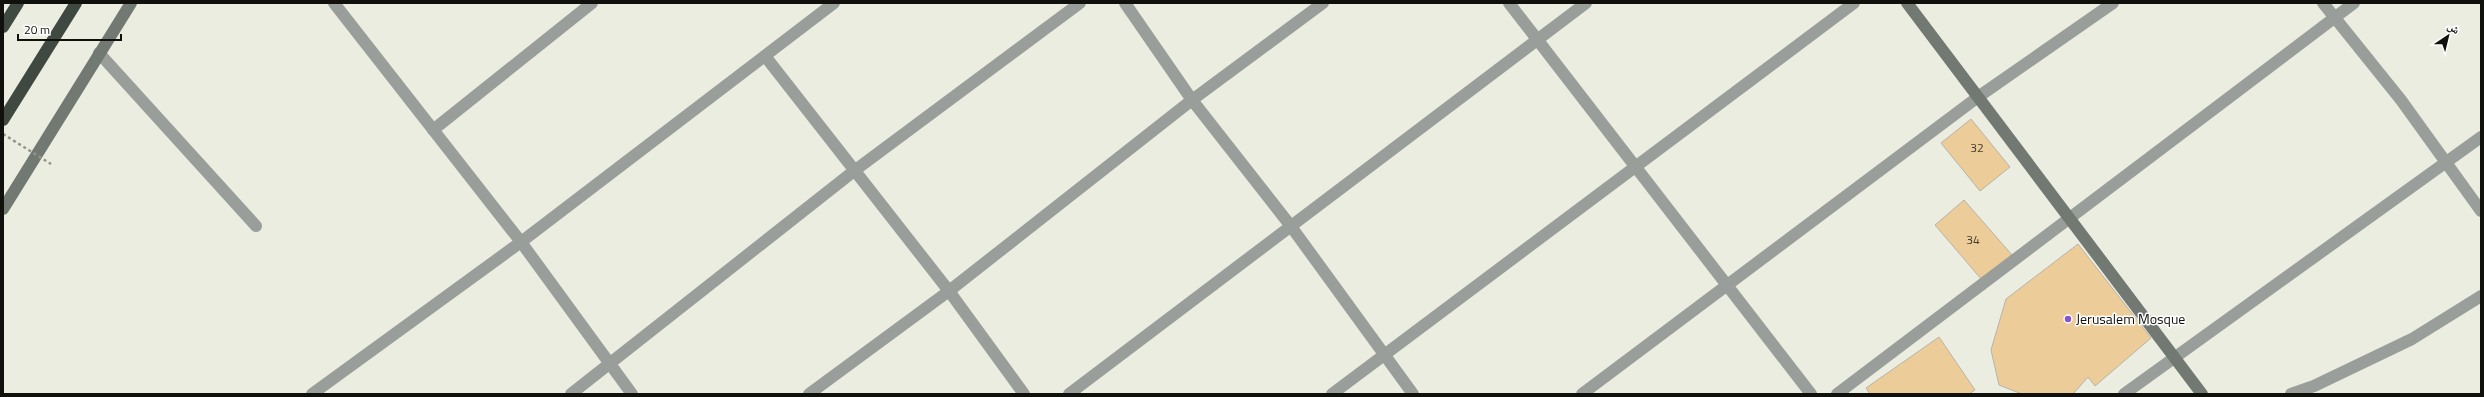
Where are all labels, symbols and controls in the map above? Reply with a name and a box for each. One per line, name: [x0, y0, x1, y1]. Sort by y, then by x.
scale bar: [18, 16, 121, 42]
north arrow: [2428, 16, 2468, 56]
text: ش: [2444, 18, 2463, 38]
text: 20 m: [24, 20, 50, 39]
house number: 32: [1970, 138, 1984, 157]
house number: 34: [1966, 230, 1980, 249]
place label: Jerusalem Mosque: [2076, 308, 2185, 329]
marker: Jerusalem Mosque: [2063, 314, 2073, 324]

